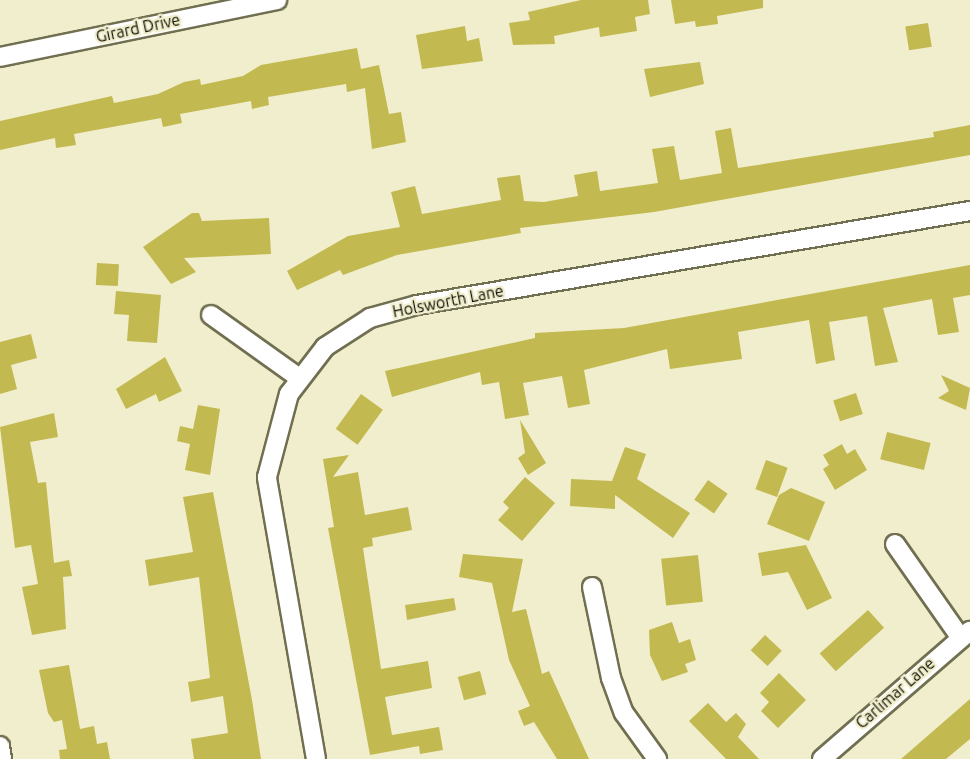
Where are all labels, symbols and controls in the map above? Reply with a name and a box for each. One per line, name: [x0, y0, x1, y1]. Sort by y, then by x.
street label: Girard Drive: [94, 10, 182, 46]
street label: Holsworth Lane: [391, 281, 505, 321]
street label: Carlimar Lane: [852, 654, 938, 732]

